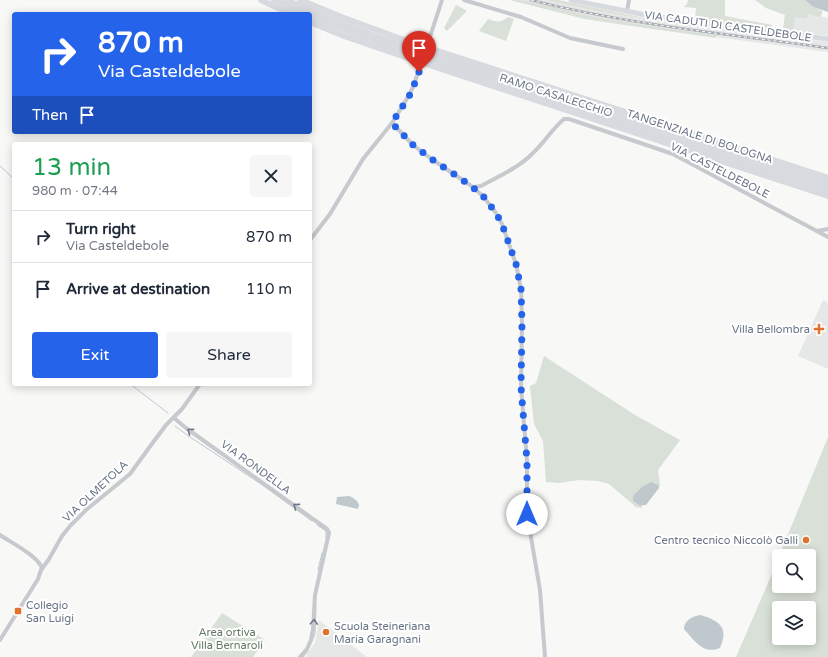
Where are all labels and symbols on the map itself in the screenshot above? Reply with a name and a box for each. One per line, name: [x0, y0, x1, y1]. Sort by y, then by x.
street label: VIA CADUTI DI CASTELDEBOLE: [643, 8, 812, 45]
pin: [402, 31, 436, 72]
street label: RAMO CASALECCHIO: [498, 71, 614, 120]
street label: TANGENZIALE DI BOLOGNA: [625, 107, 775, 166]
street label: VIA CASTELDEBOLE: [668, 140, 771, 201]
place label: Villa Bellombra: [732, 323, 810, 336]
marker: Villa Bellombra: [813, 323, 825, 335]
one-way arrow: [187, 428, 194, 436]
street label: VIA RONDELLA: [218, 438, 293, 497]
street label: VIA OLMETOLA: [60, 458, 131, 525]
position arrow: [506, 493, 548, 535]
one-way arrow: [293, 504, 300, 511]
place label: Centro tecnico Niccolò Galli: [654, 534, 798, 547]
marker: Centro tecnico Niccolò Galli: [801, 535, 811, 545]
place label: Collegio San Luigi: [26, 599, 74, 625]
marker: Collegio San Luigi: [13, 606, 23, 616]
one-way arrow: [309, 619, 318, 625]
place label: Scuola Steineriana Maria Garagnani: [334, 620, 430, 646]
park label: Area ortiva Villa Bernaroli: [191, 626, 263, 652]
marker: Scuola Steineriana Maria Garagnani: [321, 627, 331, 637]

